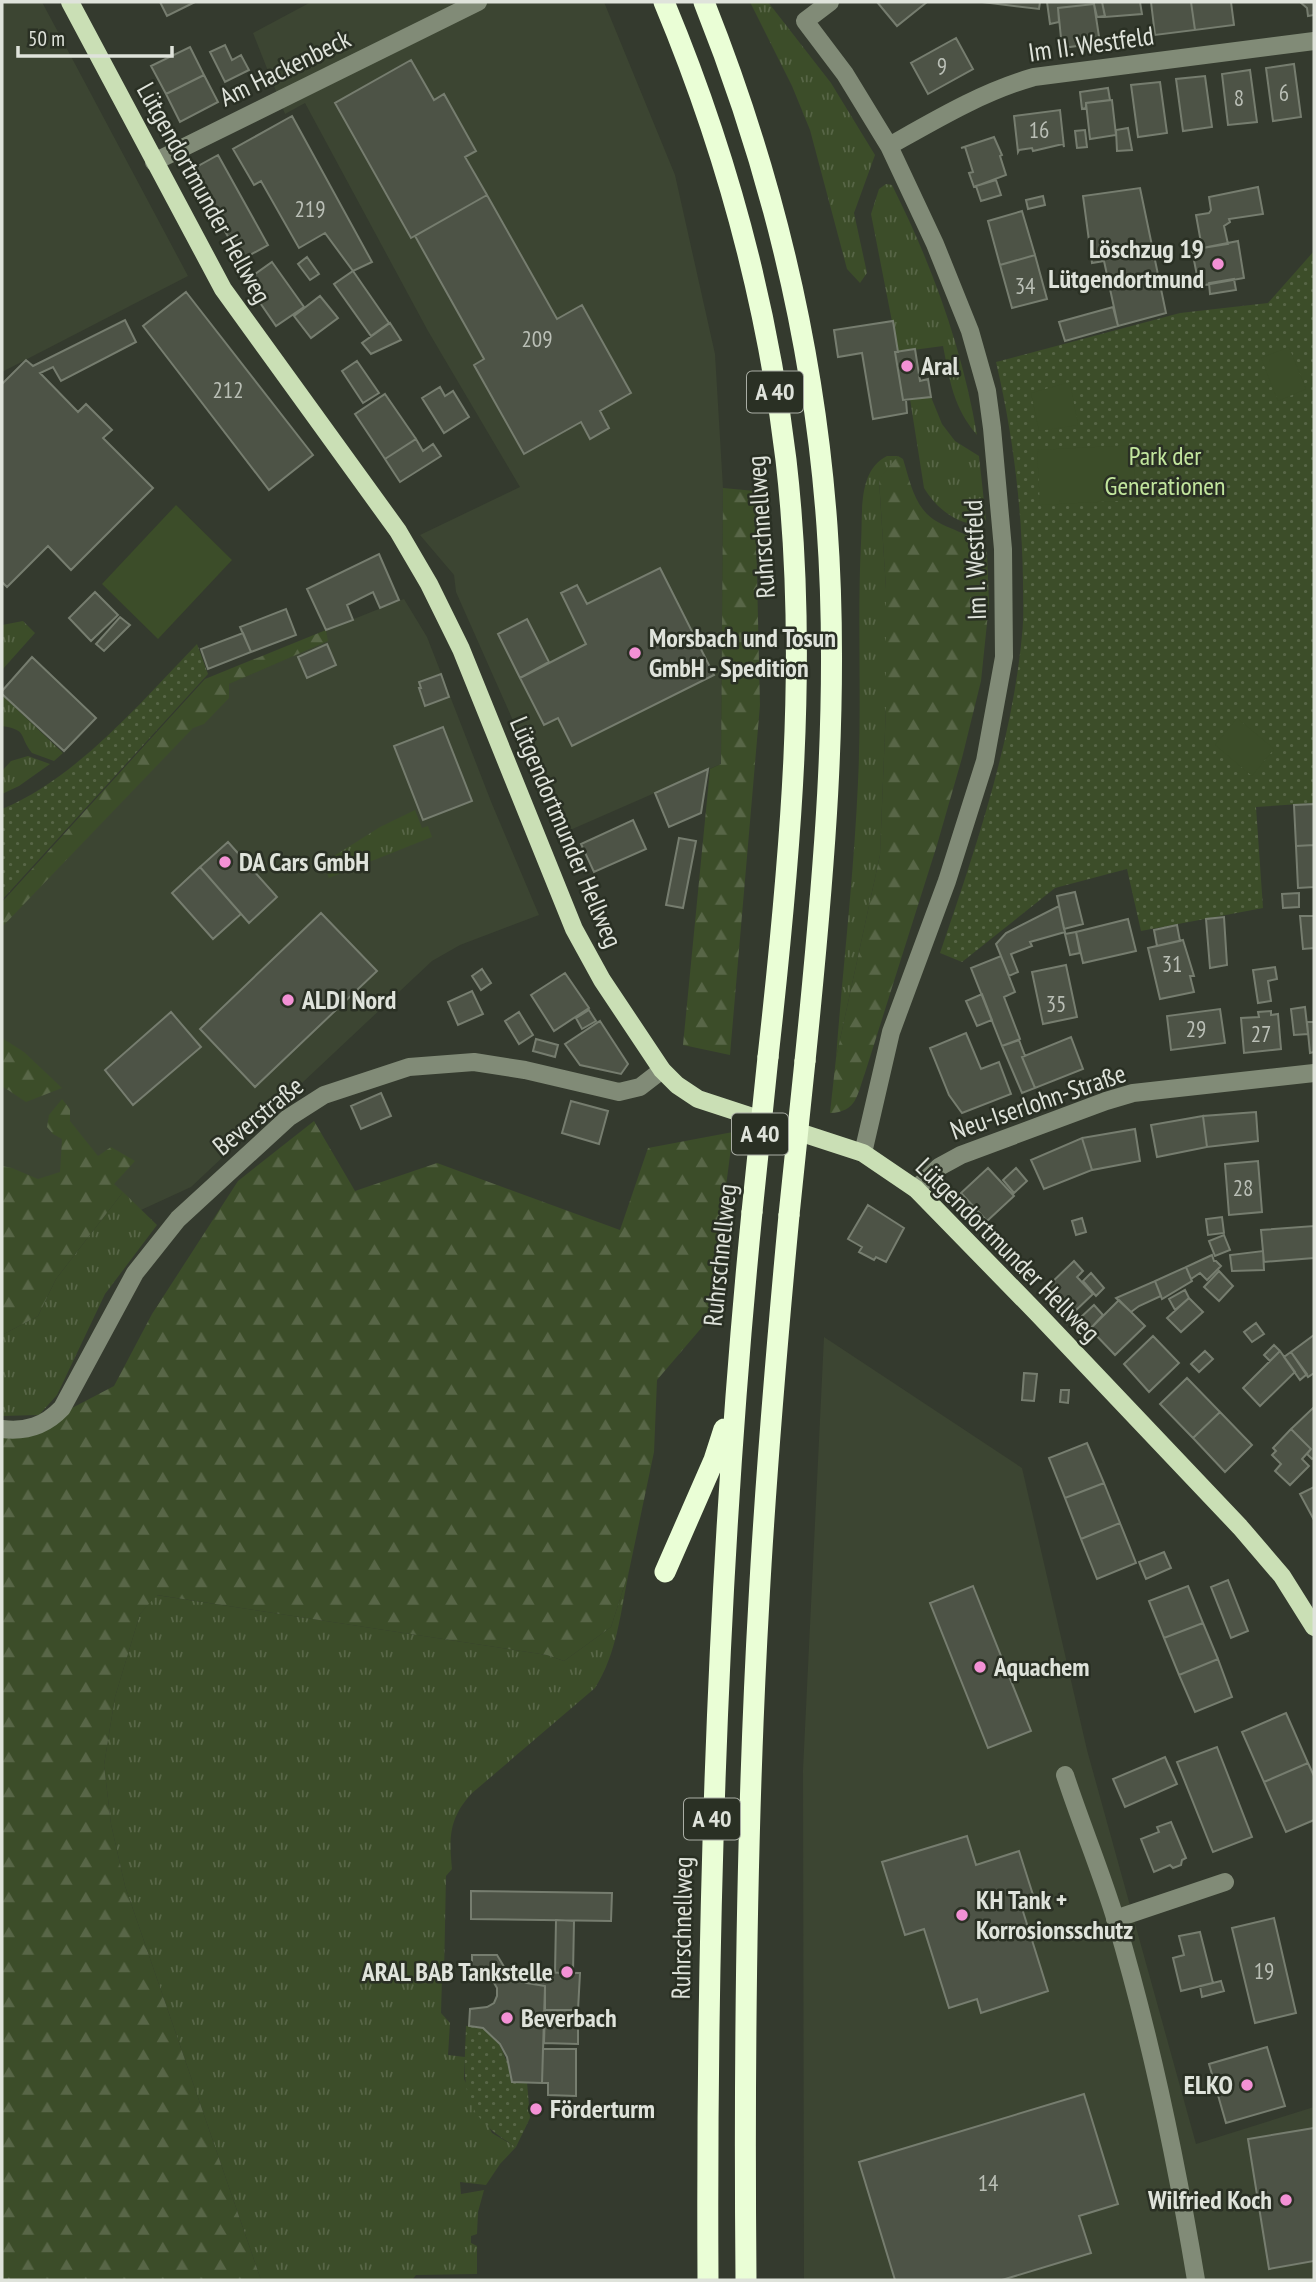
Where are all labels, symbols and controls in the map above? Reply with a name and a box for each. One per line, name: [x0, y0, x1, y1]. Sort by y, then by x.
scale bar: [18, 14, 172, 58]
street label: Im II. Westfeld: [1026, 18, 1156, 69]
street label: Am Hackenbeck: [214, 22, 356, 113]
text: 50 m: [28, 25, 65, 52]
house number: 9: [937, 51, 947, 80]
street label: Lütgendortmunder Hellweg: [130, 76, 279, 309]
house number: 6: [1279, 78, 1289, 107]
house number: 8: [1234, 83, 1244, 112]
house number: 16: [1029, 115, 1049, 144]
house number: 219: [294, 194, 326, 223]
place label: Löschzug 19 Lütgendortmund: [1048, 232, 1204, 295]
marker: Löschzug 19 Lütgendortmund: [1210, 256, 1226, 272]
house number: 34: [1015, 271, 1035, 300]
house number: 209: [521, 324, 553, 353]
place label: Aral: [920, 349, 959, 382]
marker: Aral: [899, 358, 915, 374]
road number: A 40: [747, 372, 803, 412]
house number: 212: [212, 375, 244, 404]
park label: Park der Generationen: [1105, 439, 1225, 502]
street label: Ruhrschnellweg: [739, 455, 782, 599]
street label: Im I. Westfeld: [956, 499, 993, 621]
place label: Morsbach und Tosun GmbH - Spedition: [649, 621, 836, 684]
marker: Morsbach und Tosun GmbH - Spedition: [627, 645, 643, 661]
street label: Lütgendortmunder Hellweg: [503, 711, 630, 952]
place label: DA Cars GmbH: [239, 845, 369, 878]
marker: DA Cars GmbH: [217, 854, 233, 870]
house number: 31: [1162, 949, 1182, 978]
place label: ALDI Nord: [301, 983, 396, 1016]
house number: 35: [1046, 989, 1066, 1018]
marker: ALDI Nord: [280, 992, 296, 1008]
house number: 29: [1186, 1014, 1206, 1043]
house number: 27: [1251, 1019, 1271, 1048]
street label: Neu-Iserlohn-Straße: [946, 1056, 1130, 1147]
street label: Beverstraße: [206, 1069, 310, 1162]
road number: A 40: [732, 1114, 788, 1154]
street label: Lütgendortmunder Hellweg: [909, 1150, 1108, 1349]
house number: 28: [1233, 1173, 1253, 1202]
street label: Ruhrschnellweg: [696, 1182, 743, 1328]
place label: Aquachem: [993, 1650, 1090, 1683]
marker: Aquachem: [972, 1659, 988, 1675]
road number: A 40: [684, 1798, 740, 1840]
street label: Ruhrschnellweg: [664, 1856, 699, 2000]
place label: KH Tank + Korrosionsschutz: [976, 1883, 1133, 1946]
marker: KH Tank + Korrosionsschutz: [954, 1907, 970, 1923]
place label: ARAL BAB Tankstelle: [361, 1955, 553, 1988]
house number: 19: [1254, 1956, 1274, 1985]
marker: ARAL BAB Tankstelle: [559, 1964, 575, 1980]
place label: Beverbach: [521, 2001, 617, 2034]
marker: Beverbach: [499, 2010, 515, 2026]
place label: ELKO: [1184, 2068, 1233, 2101]
marker: ELKO: [1239, 2077, 1255, 2093]
place label: Förderturm: [550, 2092, 655, 2125]
marker: Förderturm: [528, 2101, 544, 2117]
house number: 14: [978, 2168, 998, 2197]
place label: Wilfried Koch: [1147, 2183, 1272, 2216]
marker: Wilfried Koch: [1278, 2192, 1294, 2208]

